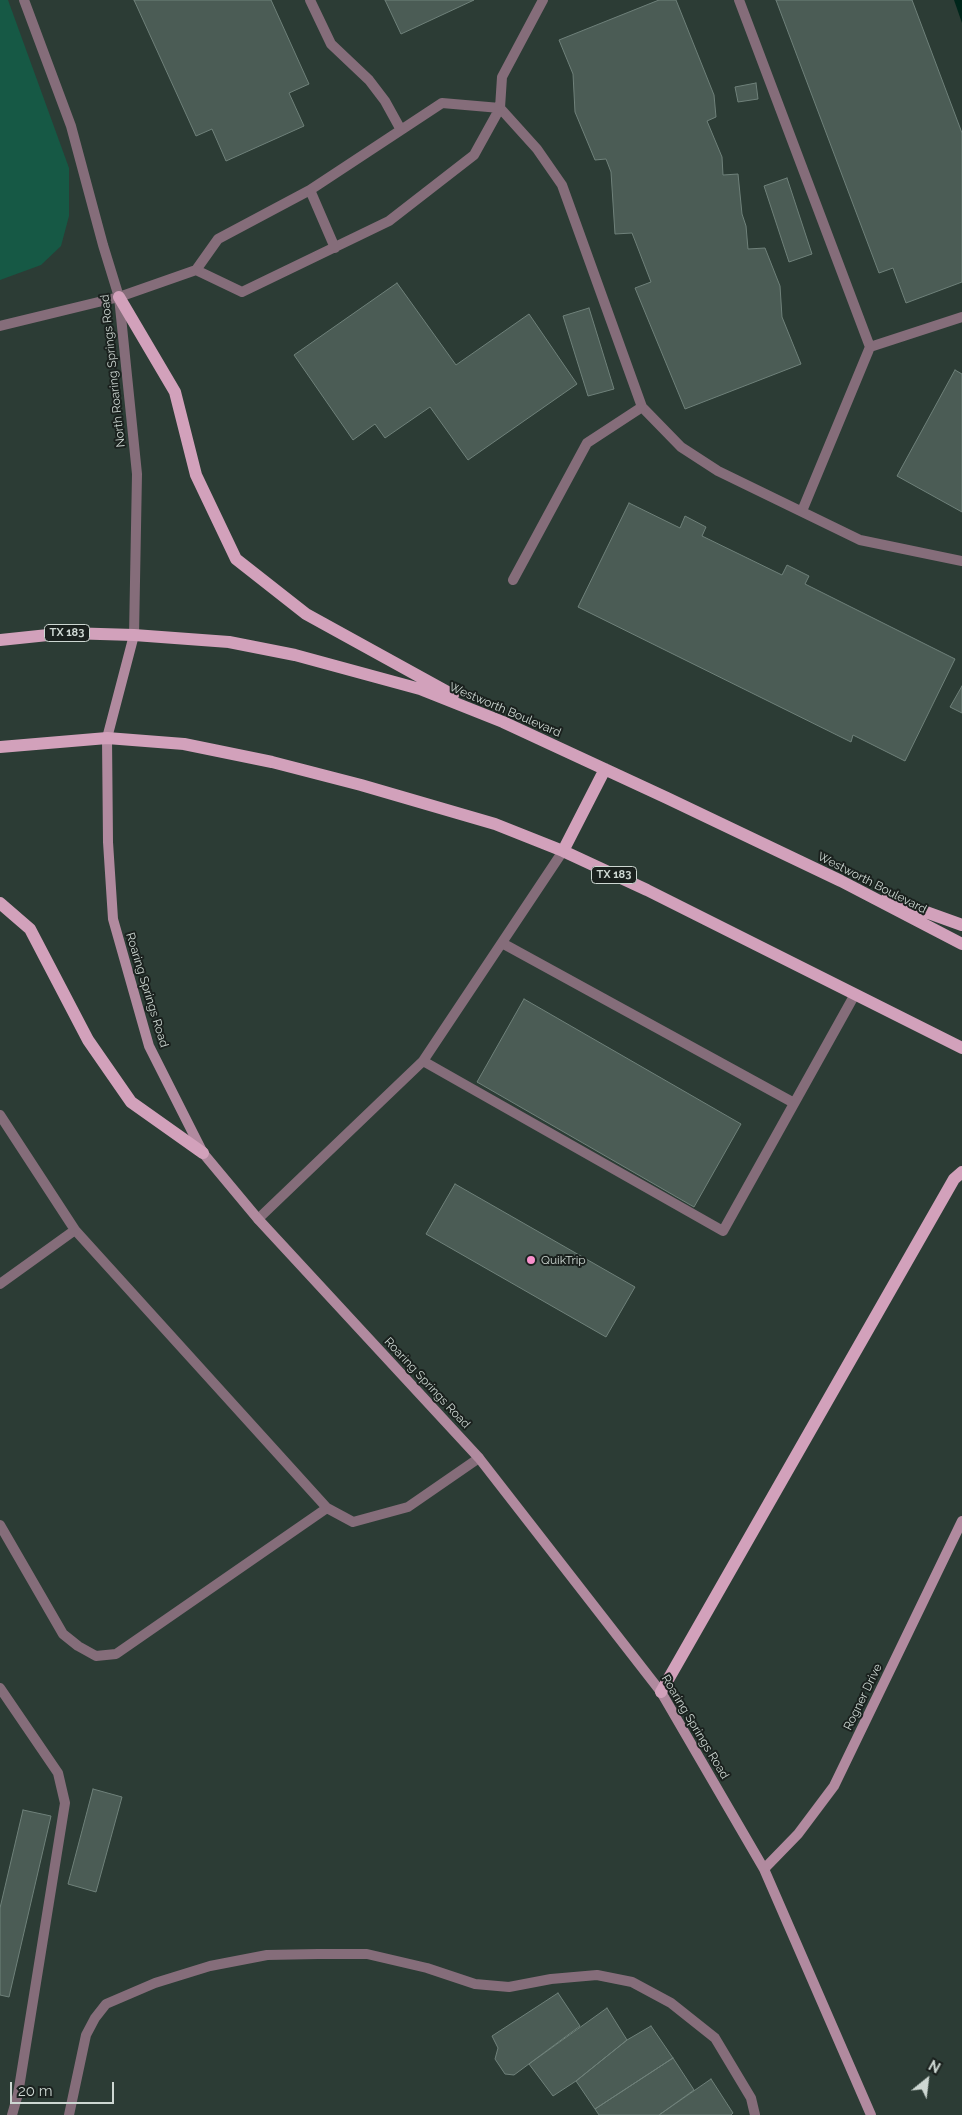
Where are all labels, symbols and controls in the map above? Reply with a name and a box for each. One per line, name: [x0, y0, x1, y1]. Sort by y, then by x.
street label: North Roaring Springs Road: [98, 294, 128, 448]
road number: TX 183: [44, 624, 90, 641]
street label: Westworth Boulevard: [447, 680, 563, 740]
street label: Westworth Boulevard: [815, 849, 929, 917]
road number: TX 183: [592, 866, 636, 884]
street label: Roaring Springs Road: [123, 931, 171, 1049]
place label: QuikTrip: [541, 1253, 586, 1267]
marker: QuikTrip: [525, 1254, 537, 1266]
street label: Roaring Springs Road: [381, 1335, 473, 1431]
street label: Rogner Drive: [841, 1661, 885, 1733]
street label: Roaring Springs Road: [658, 1672, 732, 1782]
north arrow: [902, 2055, 952, 2105]
text: N: [926, 2057, 943, 2076]
scale bar: [12, 2072, 116, 2104]
text: 20 m: [18, 2082, 53, 2100]

